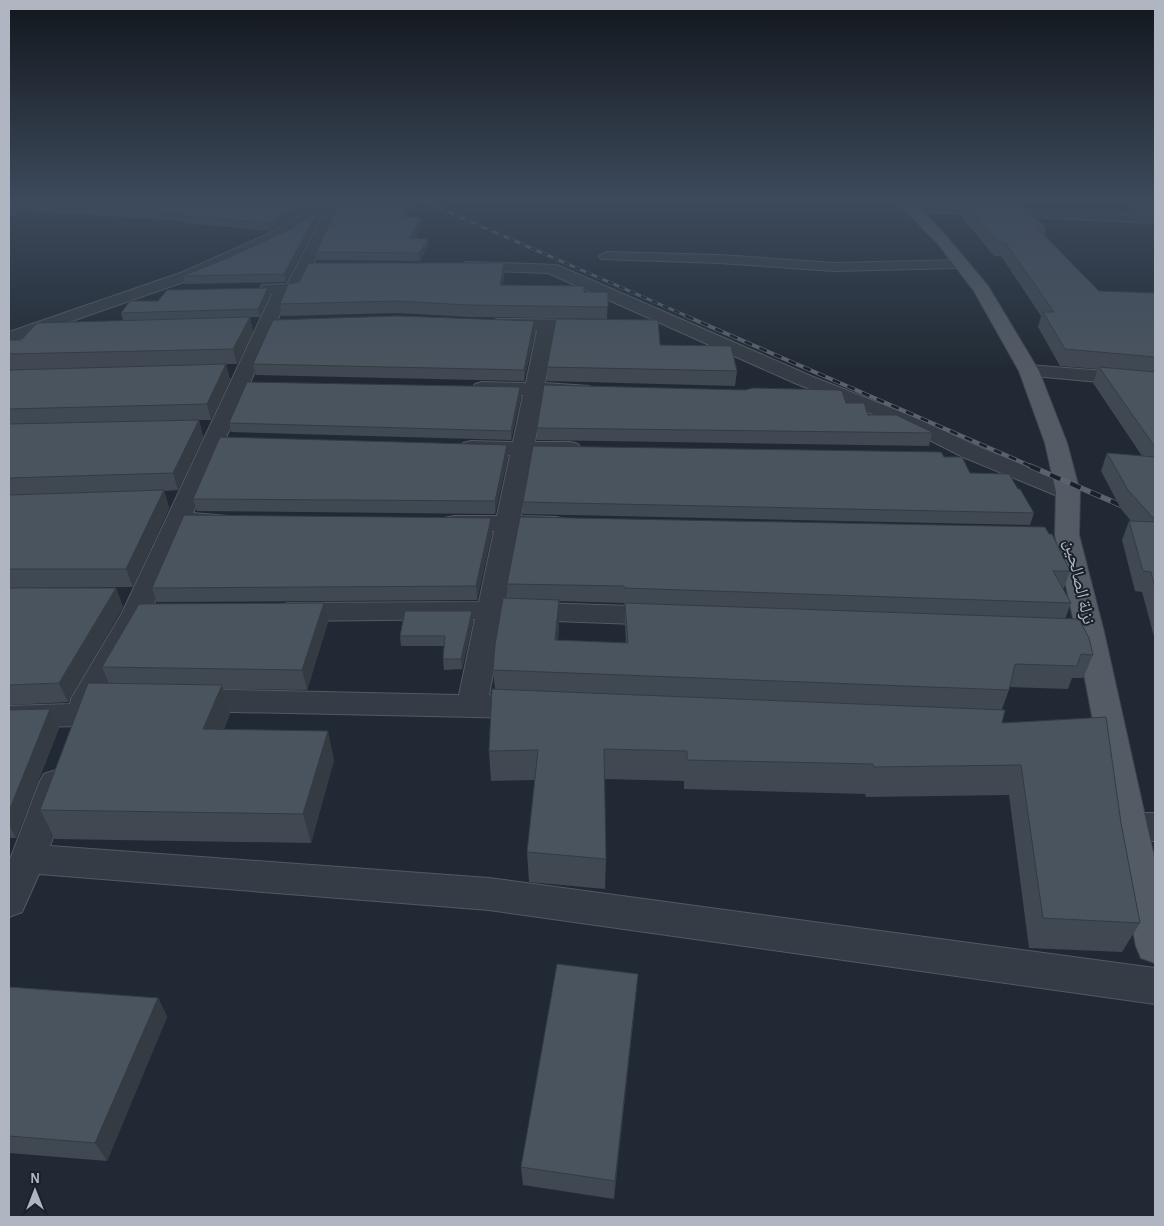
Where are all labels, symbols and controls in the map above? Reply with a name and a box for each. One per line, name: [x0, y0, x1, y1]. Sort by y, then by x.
street label: نزلة الصالحين: [1060, 538, 1098, 626]
north arrow: [10, 1166, 60, 1216]
text: N: [30, 1172, 40, 1186]

